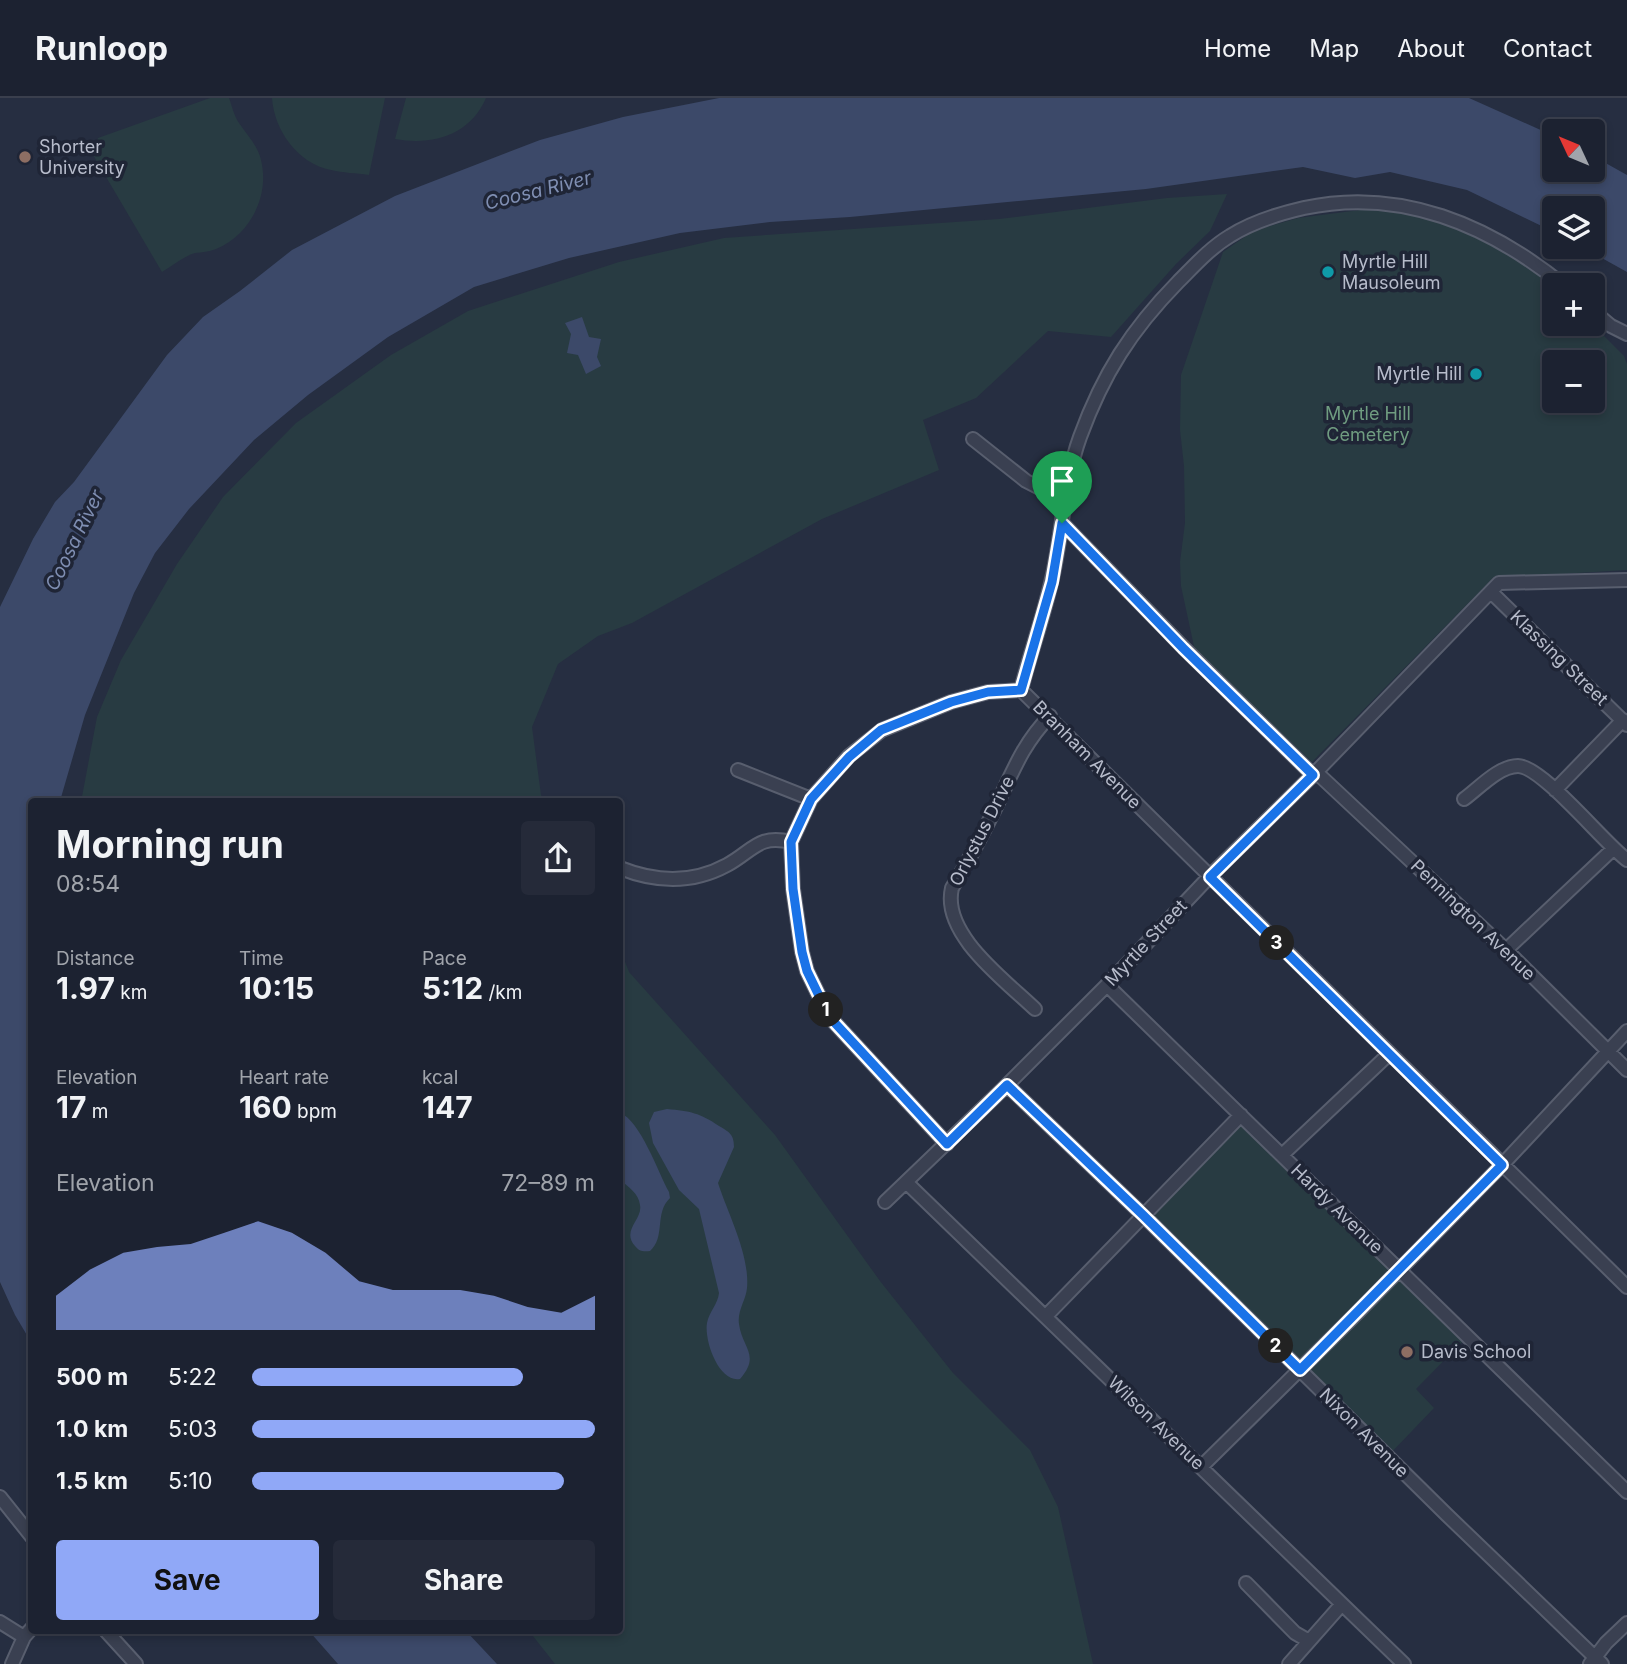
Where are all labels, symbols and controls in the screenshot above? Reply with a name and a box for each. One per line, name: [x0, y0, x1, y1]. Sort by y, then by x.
text: Runloop: [35, 28, 168, 68]
text: Home: [1204, 34, 1271, 63]
text: Map: [1309, 34, 1359, 63]
text: About: [1397, 34, 1465, 63]
text: Contact: [1503, 34, 1592, 63]
north arrow: [1542, 119, 1605, 182]
map controls: [1542, 119, 1605, 413]
place label: Shorter University: [39, 136, 125, 178]
marker: Shorter University: [17, 149, 33, 165]
water label: Coosa River: [482, 166, 595, 215]
button: layers: [1542, 196, 1605, 259]
place label: Myrtle Hill Mausoleum: [1342, 251, 1441, 293]
marker: Myrtle Hill Mausoleum: [1320, 264, 1336, 280]
button: +: [1542, 273, 1605, 336]
button: −: [1542, 350, 1605, 413]
place label: Myrtle Hill: [1376, 363, 1462, 384]
marker: Myrtle Hill: [1468, 366, 1484, 382]
park label: Myrtle Hill Cemetery: [1325, 403, 1411, 445]
pin: [1032, 451, 1092, 523]
icon: arrive: [1043, 462, 1081, 500]
water label: Coosa River: [40, 485, 109, 594]
street label: Klassing Street: [1506, 606, 1613, 710]
street label: Branham Avenue: [1029, 696, 1146, 813]
street label: Orlystus Drive: [945, 772, 1018, 889]
text: Morning run: [56, 821, 284, 867]
button: share: [521, 821, 595, 895]
street label: Pennington Avenue: [1407, 855, 1540, 984]
text: 08:54: [56, 870, 120, 898]
street label: Myrtle Street: [1100, 895, 1191, 990]
pin: 3: [1260, 926, 1294, 960]
text: 3: [1270, 931, 1283, 954]
text: Distance: [56, 947, 134, 970]
text: Time: [239, 947, 284, 970]
text: Pace: [422, 947, 467, 970]
text: 1.97: [56, 970, 115, 1006]
text: 10:15: [239, 970, 314, 1006]
text: 5:12: [422, 970, 483, 1006]
text: km: [115, 981, 147, 1004]
text: /km: [483, 981, 522, 1004]
pin: 1: [808, 992, 844, 1028]
text: 1: [821, 998, 830, 1021]
text: Elevation: [56, 1066, 137, 1089]
text: Heart rate: [239, 1066, 329, 1089]
text: kcal: [422, 1066, 458, 1089]
text: 17: [56, 1089, 86, 1125]
text: 160: [239, 1089, 292, 1125]
text: 147: [422, 1089, 473, 1125]
text: m: [86, 1100, 108, 1123]
text: bpm: [292, 1100, 337, 1123]
street label: Hardy Avenue: [1287, 1160, 1388, 1258]
text: Elevation: [56, 1169, 155, 1197]
text: 72–89 m: [501, 1169, 595, 1197]
pin: 2: [1258, 1328, 1294, 1364]
text: 2: [1270, 1334, 1281, 1357]
place label: Davis School: [1421, 1341, 1531, 1362]
marker: Davis School: [1399, 1344, 1415, 1360]
text: 500 m: [56, 1363, 128, 1391]
text: 5:22: [168, 1363, 217, 1391]
street label: Wilson Avenue: [1104, 1371, 1209, 1474]
street label: Nixon Avenue: [1316, 1384, 1413, 1481]
text: 1.0 km: [56, 1415, 128, 1443]
text: 5:03: [168, 1415, 217, 1443]
text: 1.5 km: [56, 1467, 128, 1495]
text: 5:10: [168, 1467, 212, 1495]
button: Save: [56, 1540, 319, 1620]
button: Share: [333, 1540, 595, 1620]

